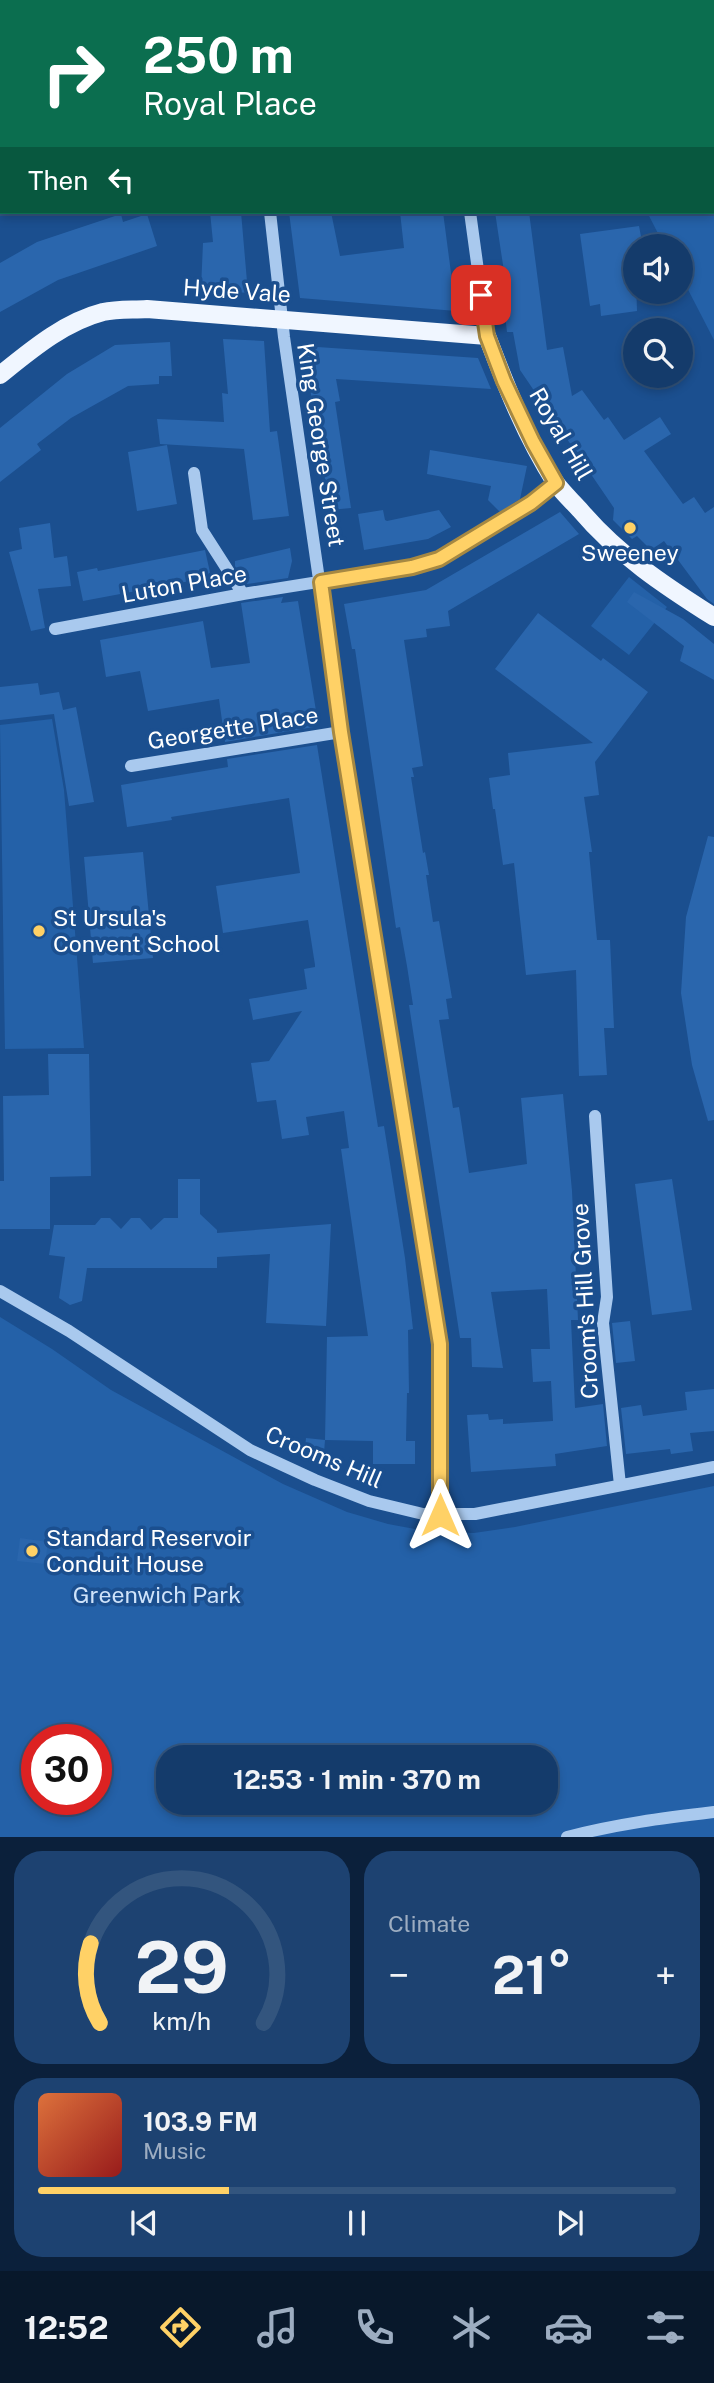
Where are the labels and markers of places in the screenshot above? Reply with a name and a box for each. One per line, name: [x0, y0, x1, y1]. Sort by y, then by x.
pin: [451, 265, 511, 325]
marker: Sweeney: [622, 520, 638, 536]
place label: Sweeney: [581, 539, 679, 566]
place label: St Ursula's Convent School: [53, 904, 220, 957]
marker: St Ursula's Convent School: [31, 923, 47, 939]
place label: Standard Reservoir Conduit House: [46, 1524, 252, 1577]
marker: Standard Reservoir Conduit House: [24, 1543, 40, 1559]

